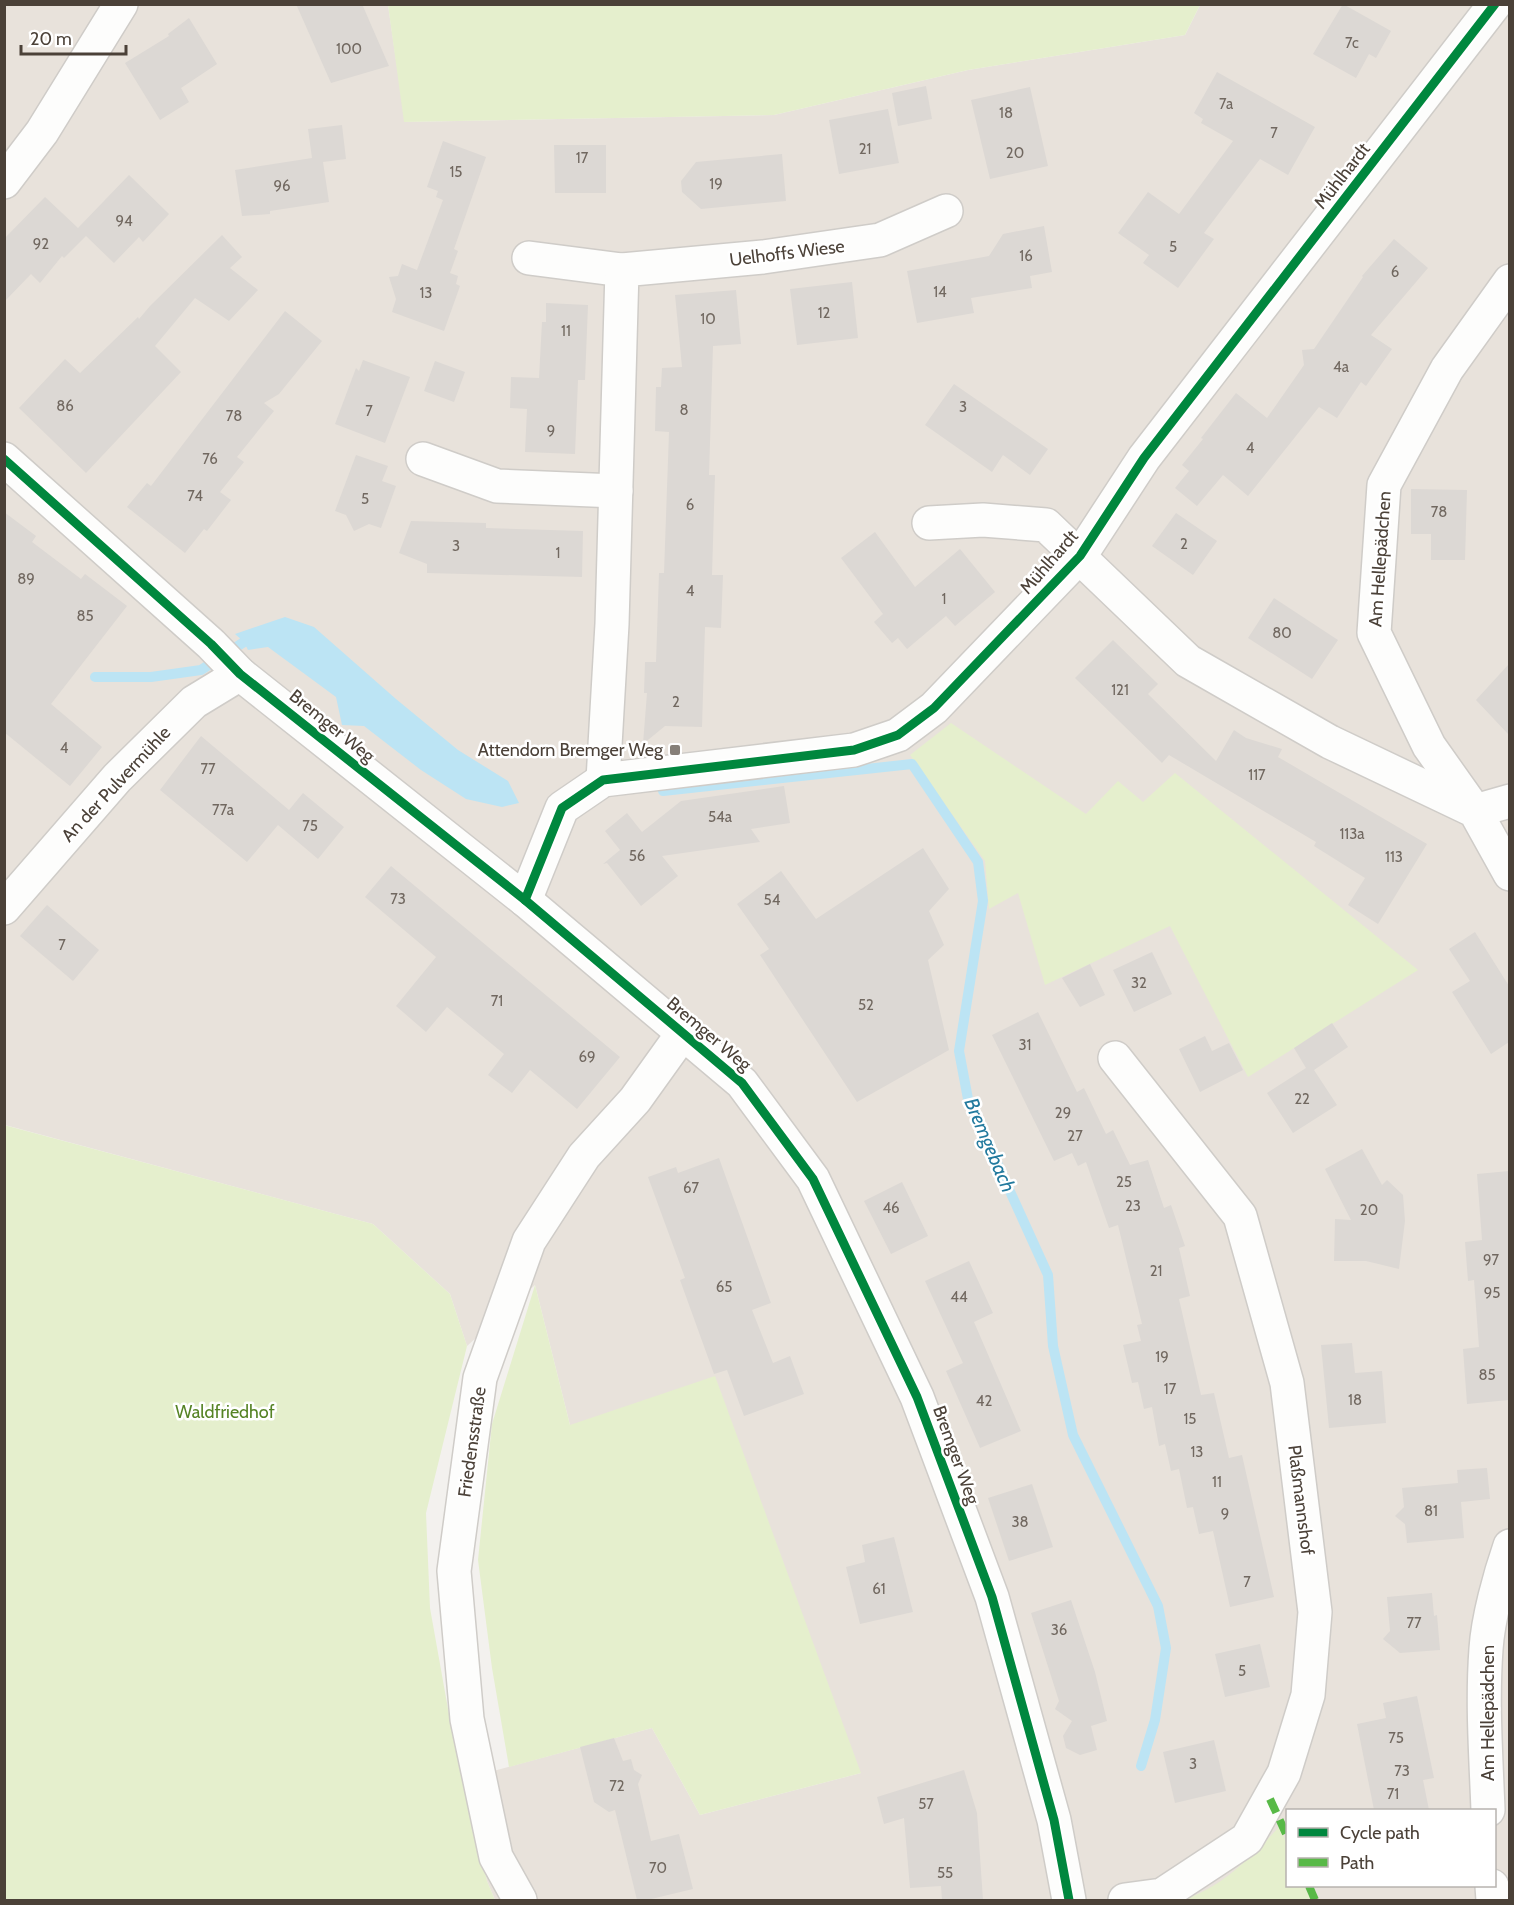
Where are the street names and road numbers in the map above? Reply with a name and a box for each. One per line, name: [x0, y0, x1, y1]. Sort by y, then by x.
street label: Mühlhardt: [1309, 139, 1375, 213]
street label: Uelhoffs Wiese: [728, 235, 846, 271]
street label: Am Hellepädchen: [1364, 490, 1396, 628]
street label: Mühlhardt: [1015, 525, 1083, 599]
street label: Bremger Weg: [285, 685, 380, 768]
street label: An der Pulvermühle: [57, 722, 175, 846]
street label: Bremger Weg: [662, 992, 757, 1076]
street label: Friedensstraße: [453, 1385, 491, 1499]
street label: Bremger Weg: [928, 1403, 984, 1508]
street label: Plaßmannshof: [1283, 1444, 1319, 1556]
street label: Am Hellepädchen: [1477, 1645, 1499, 1781]

